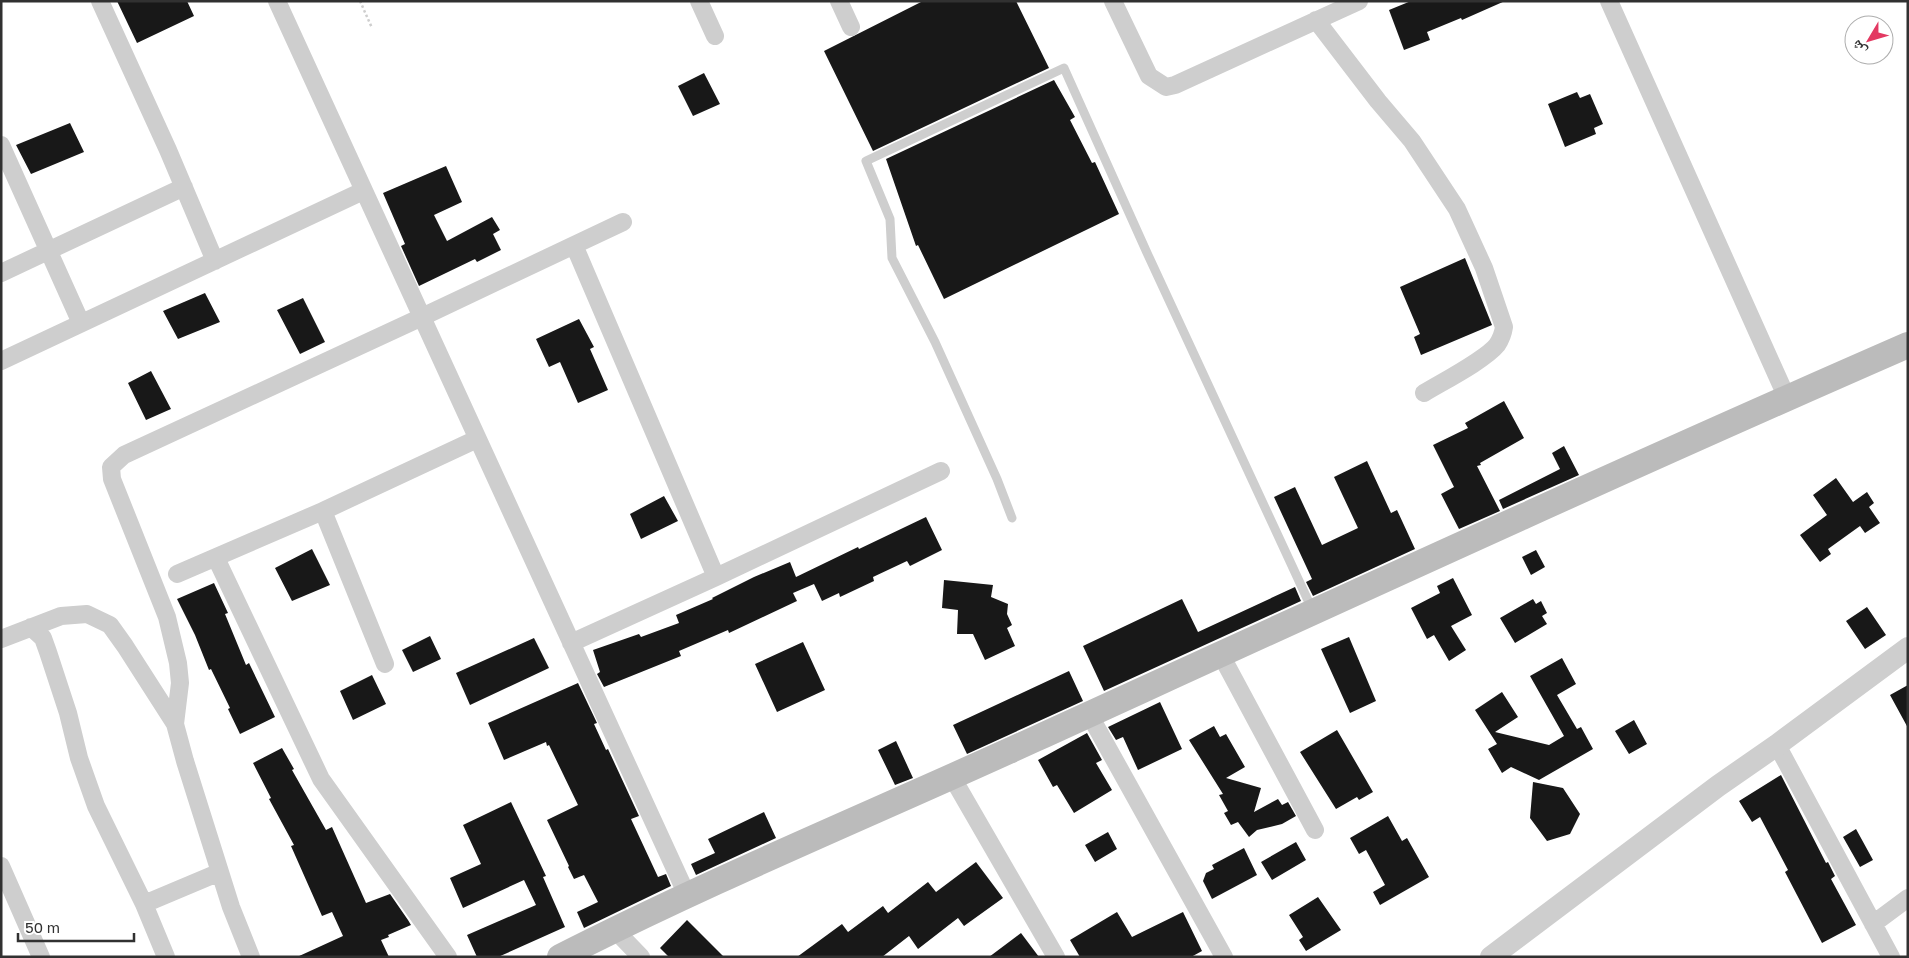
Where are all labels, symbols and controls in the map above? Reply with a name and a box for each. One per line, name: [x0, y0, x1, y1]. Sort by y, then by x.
north arrow: [1844, 15, 1894, 65]
text: ش: [1847, 36, 1870, 59]
scale bar: [18, 910, 134, 942]
text: 50 m: [25, 918, 60, 936]

